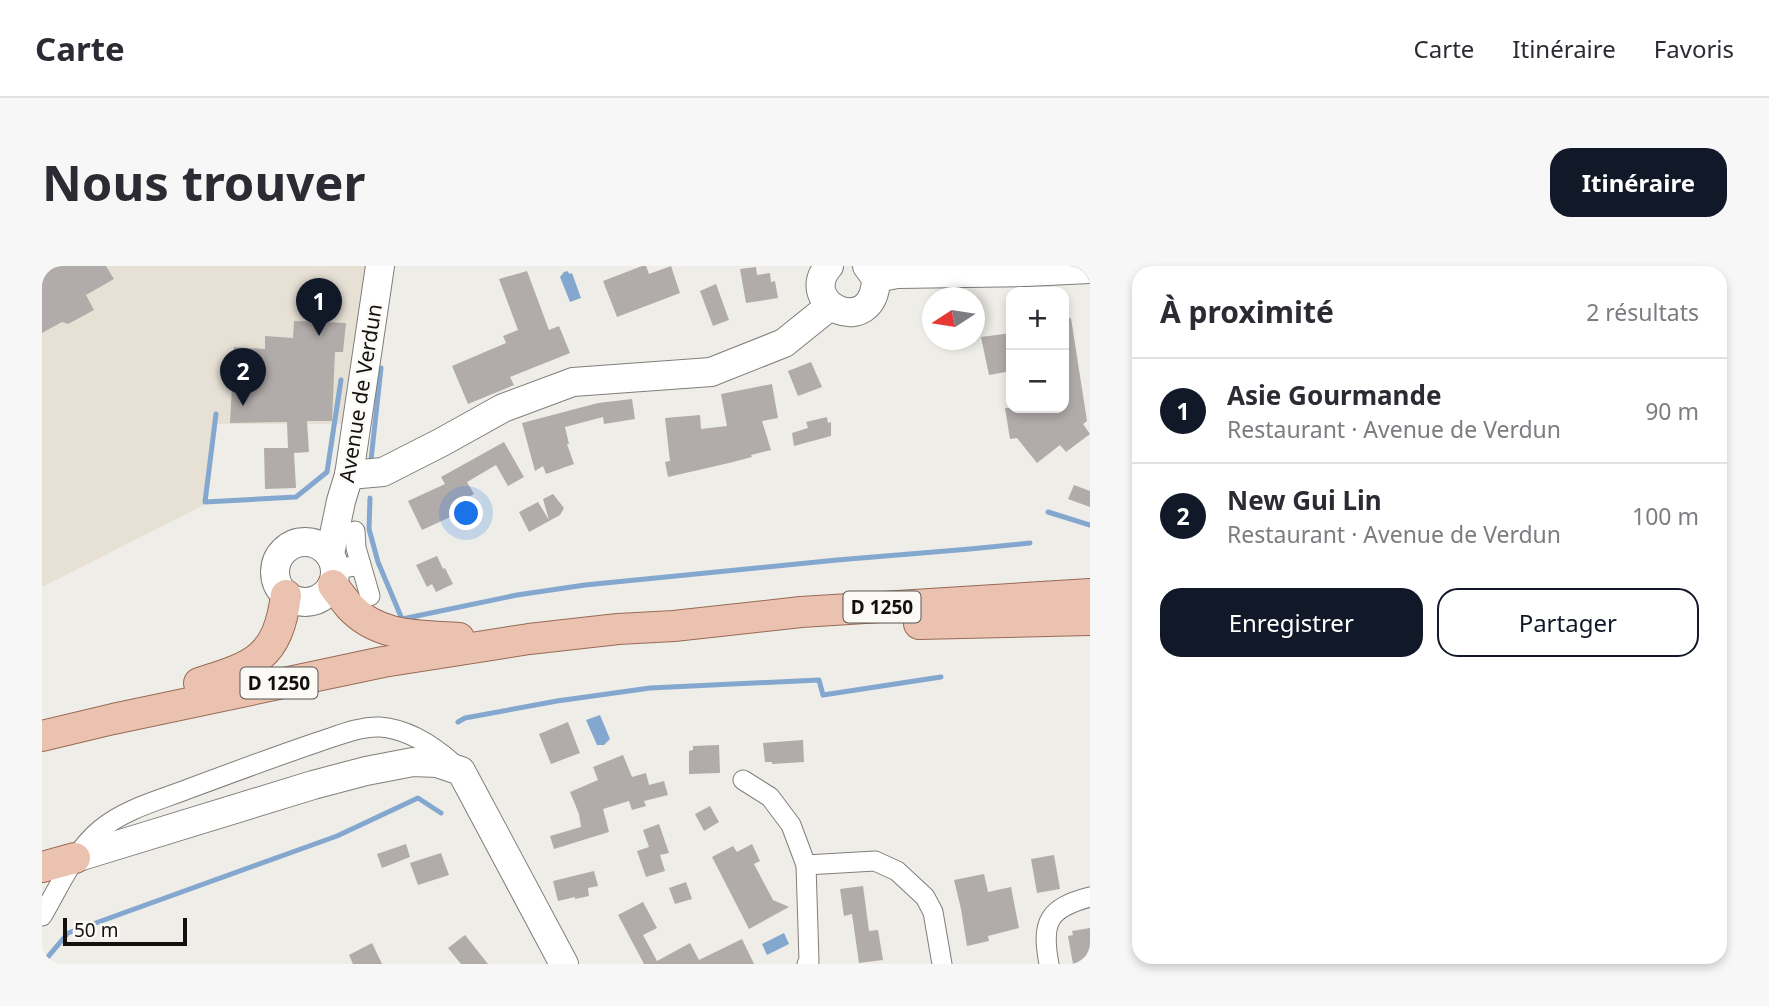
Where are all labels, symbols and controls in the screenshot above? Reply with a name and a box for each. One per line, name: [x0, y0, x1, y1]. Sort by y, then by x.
text: Carte: [35, 26, 125, 71]
text: Carte: [1414, 32, 1474, 65]
text: Itinéraire: [1512, 32, 1616, 65]
text: Favoris: [1654, 32, 1734, 65]
button: Itinéraire: [1550, 148, 1727, 217]
text: Nous trouver: [42, 149, 365, 215]
pin: 1: [296, 278, 342, 336]
north arrow: [922, 287, 985, 350]
map controls: [1006, 287, 1069, 413]
button: +: [1006, 287, 1069, 350]
text: À proximité: [1160, 291, 1334, 332]
text: 2 résultats: [1586, 296, 1699, 328]
street label: Avenue de Verdun: [332, 302, 388, 484]
pin: 2: [220, 348, 266, 406]
button: −: [1006, 350, 1069, 413]
text: Asie Gourmande: [1227, 377, 1441, 413]
text: 1: [1176, 395, 1190, 427]
text: 90 m: [1645, 395, 1699, 427]
text: Restaurant · Avenue de Verdun: [1227, 413, 1561, 445]
text: New Gui Lin: [1227, 482, 1382, 518]
your location: [449, 496, 483, 530]
text: 2: [1176, 500, 1190, 532]
text: 100 m: [1632, 500, 1699, 532]
text: Restaurant · Avenue de Verdun: [1227, 518, 1561, 550]
button: Enregistrer: [1160, 588, 1423, 657]
button: Partager: [1437, 588, 1699, 657]
road number: D 1250: [844, 592, 920, 622]
road number: D 1250: [240, 668, 318, 698]
scale bar: [63, 915, 187, 947]
text: 50 m: [74, 917, 118, 943]

